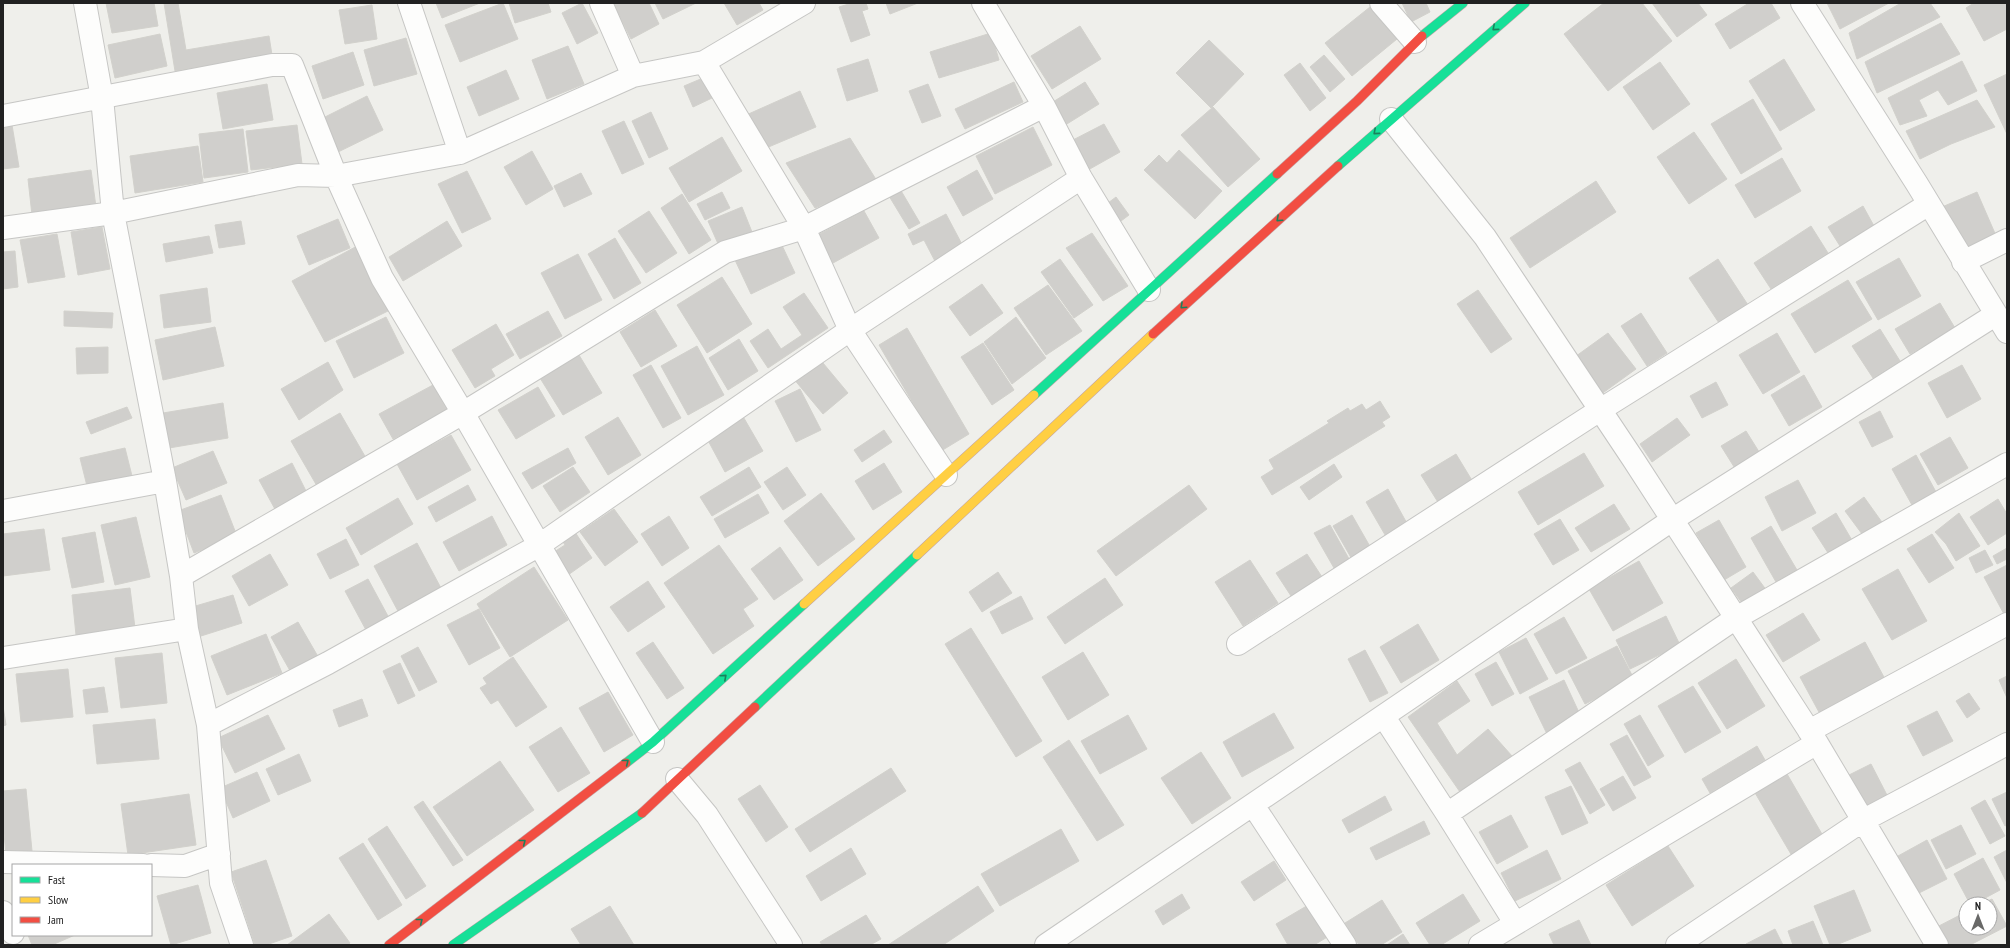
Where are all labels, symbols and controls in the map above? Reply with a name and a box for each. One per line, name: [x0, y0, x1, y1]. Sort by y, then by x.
one-way arrow: [1493, 24, 1500, 31]
one-way arrow: [1373, 127, 1380, 134]
one-way arrow: [1276, 214, 1284, 221]
one-way arrow: [1180, 301, 1188, 309]
one-way arrow: [719, 674, 727, 682]
one-way arrow: [622, 760, 629, 767]
one-way arrow: [519, 840, 526, 847]
legend: [12, 864, 152, 936]
text: Fast: [48, 872, 66, 887]
text: Slow: [48, 892, 69, 907]
north arrow: [1958, 896, 1998, 936]
text: N: [1975, 899, 1981, 913]
text: Jam: [47, 912, 64, 927]
one-way arrow: [416, 919, 423, 926]

